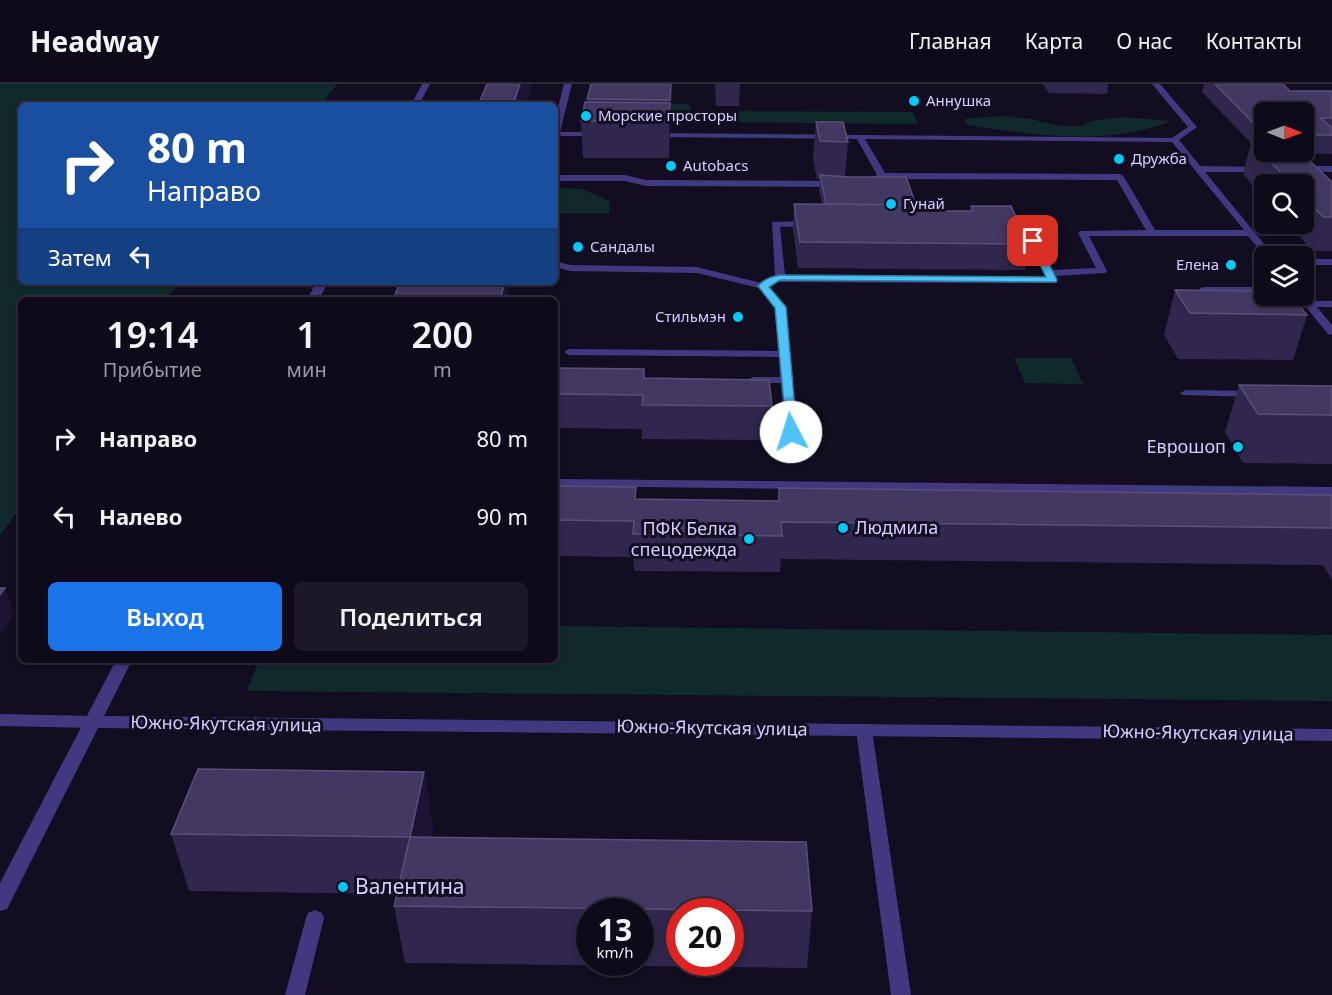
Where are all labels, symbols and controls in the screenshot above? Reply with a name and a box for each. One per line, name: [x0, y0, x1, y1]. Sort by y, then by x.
text: Headway: [30, 22, 159, 60]
text: Главная: [909, 27, 992, 55]
text: Карта: [1025, 27, 1083, 55]
text: О нас: [1116, 27, 1173, 55]
text: Контакты: [1206, 27, 1302, 55]
place label: Аннушка: [926, 90, 991, 110]
marker: Аннушка: [907, 94, 921, 108]
north arrow: [1254, 102, 1314, 162]
map controls: [1254, 102, 1314, 306]
place label: Морские просторы: [598, 105, 737, 125]
marker: Морские просторы: [579, 109, 593, 123]
text: 80 m: [147, 118, 247, 175]
icon: right: [48, 126, 126, 204]
place label: Дружба: [1131, 148, 1187, 168]
marker: Дружба: [1112, 152, 1126, 166]
place label: Autobacs: [683, 155, 748, 175]
marker: Autobacs: [664, 159, 678, 173]
text: Направо: [147, 172, 261, 209]
button: search: [1254, 174, 1314, 234]
place label: Гунай: [903, 193, 945, 213]
marker: Гунай: [884, 197, 898, 211]
pin: [1007, 215, 1058, 266]
icon: arrive: [1016, 224, 1049, 257]
place label: Сандалы: [590, 236, 655, 256]
icon: left: [124, 240, 157, 273]
marker: Сандалы: [571, 240, 585, 254]
text: Затем: [48, 242, 112, 272]
button: layers: [1254, 246, 1314, 306]
place label: Елена: [1176, 254, 1219, 274]
marker: Елена: [1224, 258, 1238, 272]
place label: Стильмэн: [655, 306, 726, 326]
text: 19:14: [106, 310, 198, 359]
text: 1: [296, 310, 317, 359]
text: 200: [411, 310, 473, 359]
marker: Стильмэн: [731, 310, 745, 324]
text: Прибытие: [103, 356, 202, 383]
text: мин: [287, 356, 327, 383]
text: m: [433, 356, 452, 383]
position arrow: [759, 400, 823, 464]
icon: right: [48, 422, 81, 455]
text: Направо: [99, 423, 197, 453]
text: 80 m: [477, 423, 528, 453]
place label: Еврошоп: [1147, 434, 1226, 458]
marker: Еврошоп: [1231, 440, 1245, 454]
icon: left: [48, 500, 81, 533]
text: Налево: [99, 501, 182, 531]
text: 90 m: [477, 501, 528, 531]
place label: Людмила: [855, 515, 938, 539]
place label: ПФК Белка спецодежда: [631, 516, 737, 561]
marker: Людмила: [836, 521, 850, 535]
marker: ПФК Белка спецодежда: [742, 532, 756, 546]
button: Выход: [48, 582, 282, 651]
button: Поделиться: [294, 582, 528, 651]
street label: Южно-Якутская улица: [130, 709, 322, 737]
street label: Южно-Якутская улица: [616, 713, 808, 741]
street label: Южно-Якутская улица: [1102, 718, 1294, 746]
place label: Валентина: [355, 872, 465, 900]
marker: Валентина: [336, 880, 350, 894]
speed limit sign: 20: [666, 898, 744, 976]
text: 13: [598, 909, 632, 950]
text: km/h: [597, 942, 633, 962]

